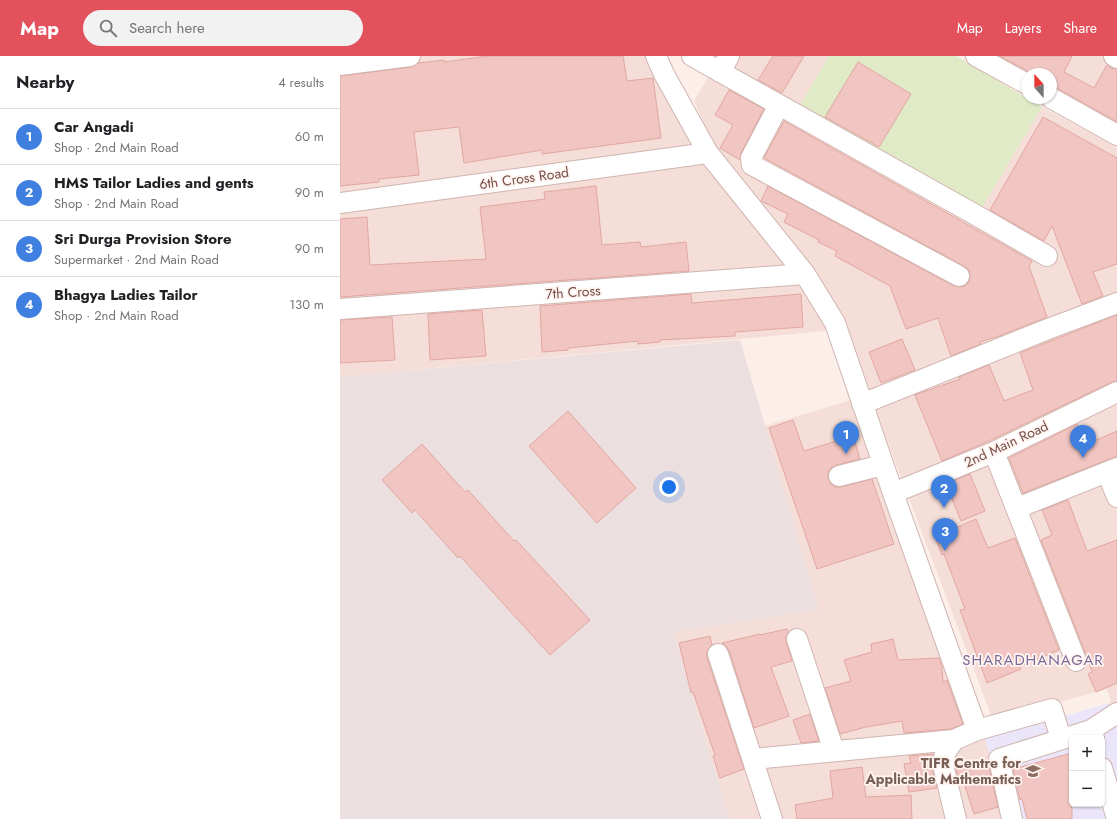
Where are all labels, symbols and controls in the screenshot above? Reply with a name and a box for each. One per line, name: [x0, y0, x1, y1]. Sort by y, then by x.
search box: [83, 10, 363, 46]
text: Map: [20, 15, 59, 42]
icon: search: [97, 17, 119, 39]
text: Search here: [129, 17, 205, 39]
text: Map: [957, 18, 983, 38]
text: Layers: [1005, 18, 1041, 38]
text: Share: [1063, 18, 1097, 38]
north arrow: [1021, 68, 1057, 104]
text: Nearby: [16, 70, 74, 94]
text: 4 results: [278, 73, 324, 92]
text: Car Angadi: [54, 116, 134, 138]
text: 1: [26, 127, 32, 146]
text: 60 m: [295, 127, 324, 146]
text: Shop · 2nd Main Road: [54, 138, 179, 157]
street label: 6th Cross Road: [478, 162, 570, 194]
text: HMS Tailor Ladies and gents: [54, 172, 254, 194]
text: 2: [25, 183, 33, 202]
text: 90 m: [295, 183, 324, 202]
text: Shop · 2nd Main Road: [54, 194, 179, 213]
text: Sri Durga Provision Store: [54, 228, 232, 250]
text: 3: [25, 239, 33, 258]
text: 90 m: [295, 239, 324, 258]
text: Supermarket · 2nd Main Road: [54, 250, 219, 269]
street label: 7th Cross: [545, 280, 602, 304]
text: Bhagya Ladies Tailor: [54, 284, 198, 306]
text: 4: [24, 295, 34, 314]
text: 130 m: [289, 295, 324, 314]
text: Shop · 2nd Main Road: [54, 306, 179, 325]
street label: 2nd Main Road: [961, 416, 1051, 472]
pin: 1: [833, 421, 859, 454]
pin: 4: [1070, 425, 1096, 458]
pin: 2: [931, 475, 957, 508]
your location: [659, 477, 679, 497]
pin: 3: [932, 518, 958, 551]
district label: SHARADHANAGAR: [962, 649, 1104, 671]
map controls: [1069, 735, 1105, 807]
button: +: [1069, 735, 1105, 771]
place label: TIFR Centre for Applicable Mathematics: [865, 753, 1022, 789]
school or university icon: TIFR Centre for Applicable Mathematics: [1024, 762, 1042, 780]
button: −: [1069, 771, 1105, 807]

